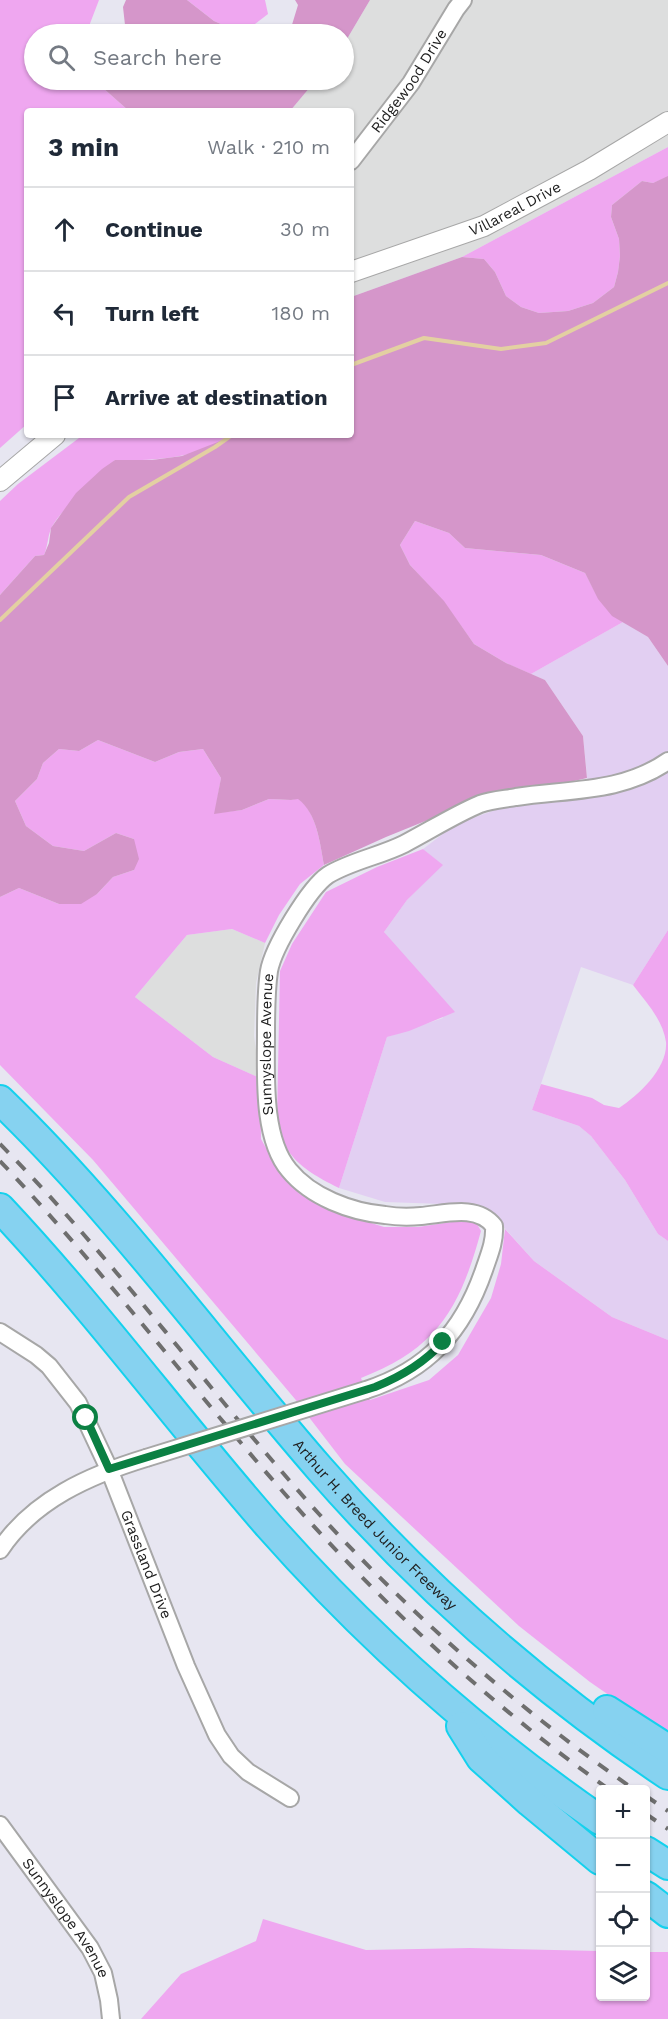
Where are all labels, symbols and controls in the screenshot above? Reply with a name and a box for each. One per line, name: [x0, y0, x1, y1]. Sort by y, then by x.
search box: [24, 24, 354, 90]
street label: Ridgewood Drive: [367, 26, 451, 136]
icon: search: [45, 41, 78, 74]
text: Search here: [93, 45, 222, 70]
text: 3 min: [48, 132, 119, 162]
text: Walk · 210 m: [207, 135, 330, 159]
street label: Villareal Drive: [467, 178, 564, 239]
icon: ahead: [48, 213, 81, 246]
text: Continue: [105, 217, 203, 242]
text: 30 m: [280, 217, 330, 241]
icon: left: [48, 297, 81, 330]
text: Turn left: [105, 301, 199, 326]
text: 180 m: [272, 301, 330, 325]
icon: arrive: [48, 381, 81, 414]
text: Arrive at destination: [105, 385, 328, 410]
street label: Sunnyslope Avenue: [257, 972, 278, 1116]
route end: [429, 1328, 455, 1354]
route start: [72, 1404, 98, 1430]
street label: Arthur H. Breed Junior Freeway: [289, 1436, 461, 1614]
street label: Grassland Drive: [117, 1507, 176, 1621]
map controls: [596, 1785, 650, 2001]
button: +: [596, 1785, 650, 1839]
button: −: [596, 1839, 650, 1893]
street label: Sunnyslope Avenue: [18, 1854, 113, 1979]
button: locate: [596, 1893, 650, 1947]
button: layers: [596, 1947, 650, 2001]

